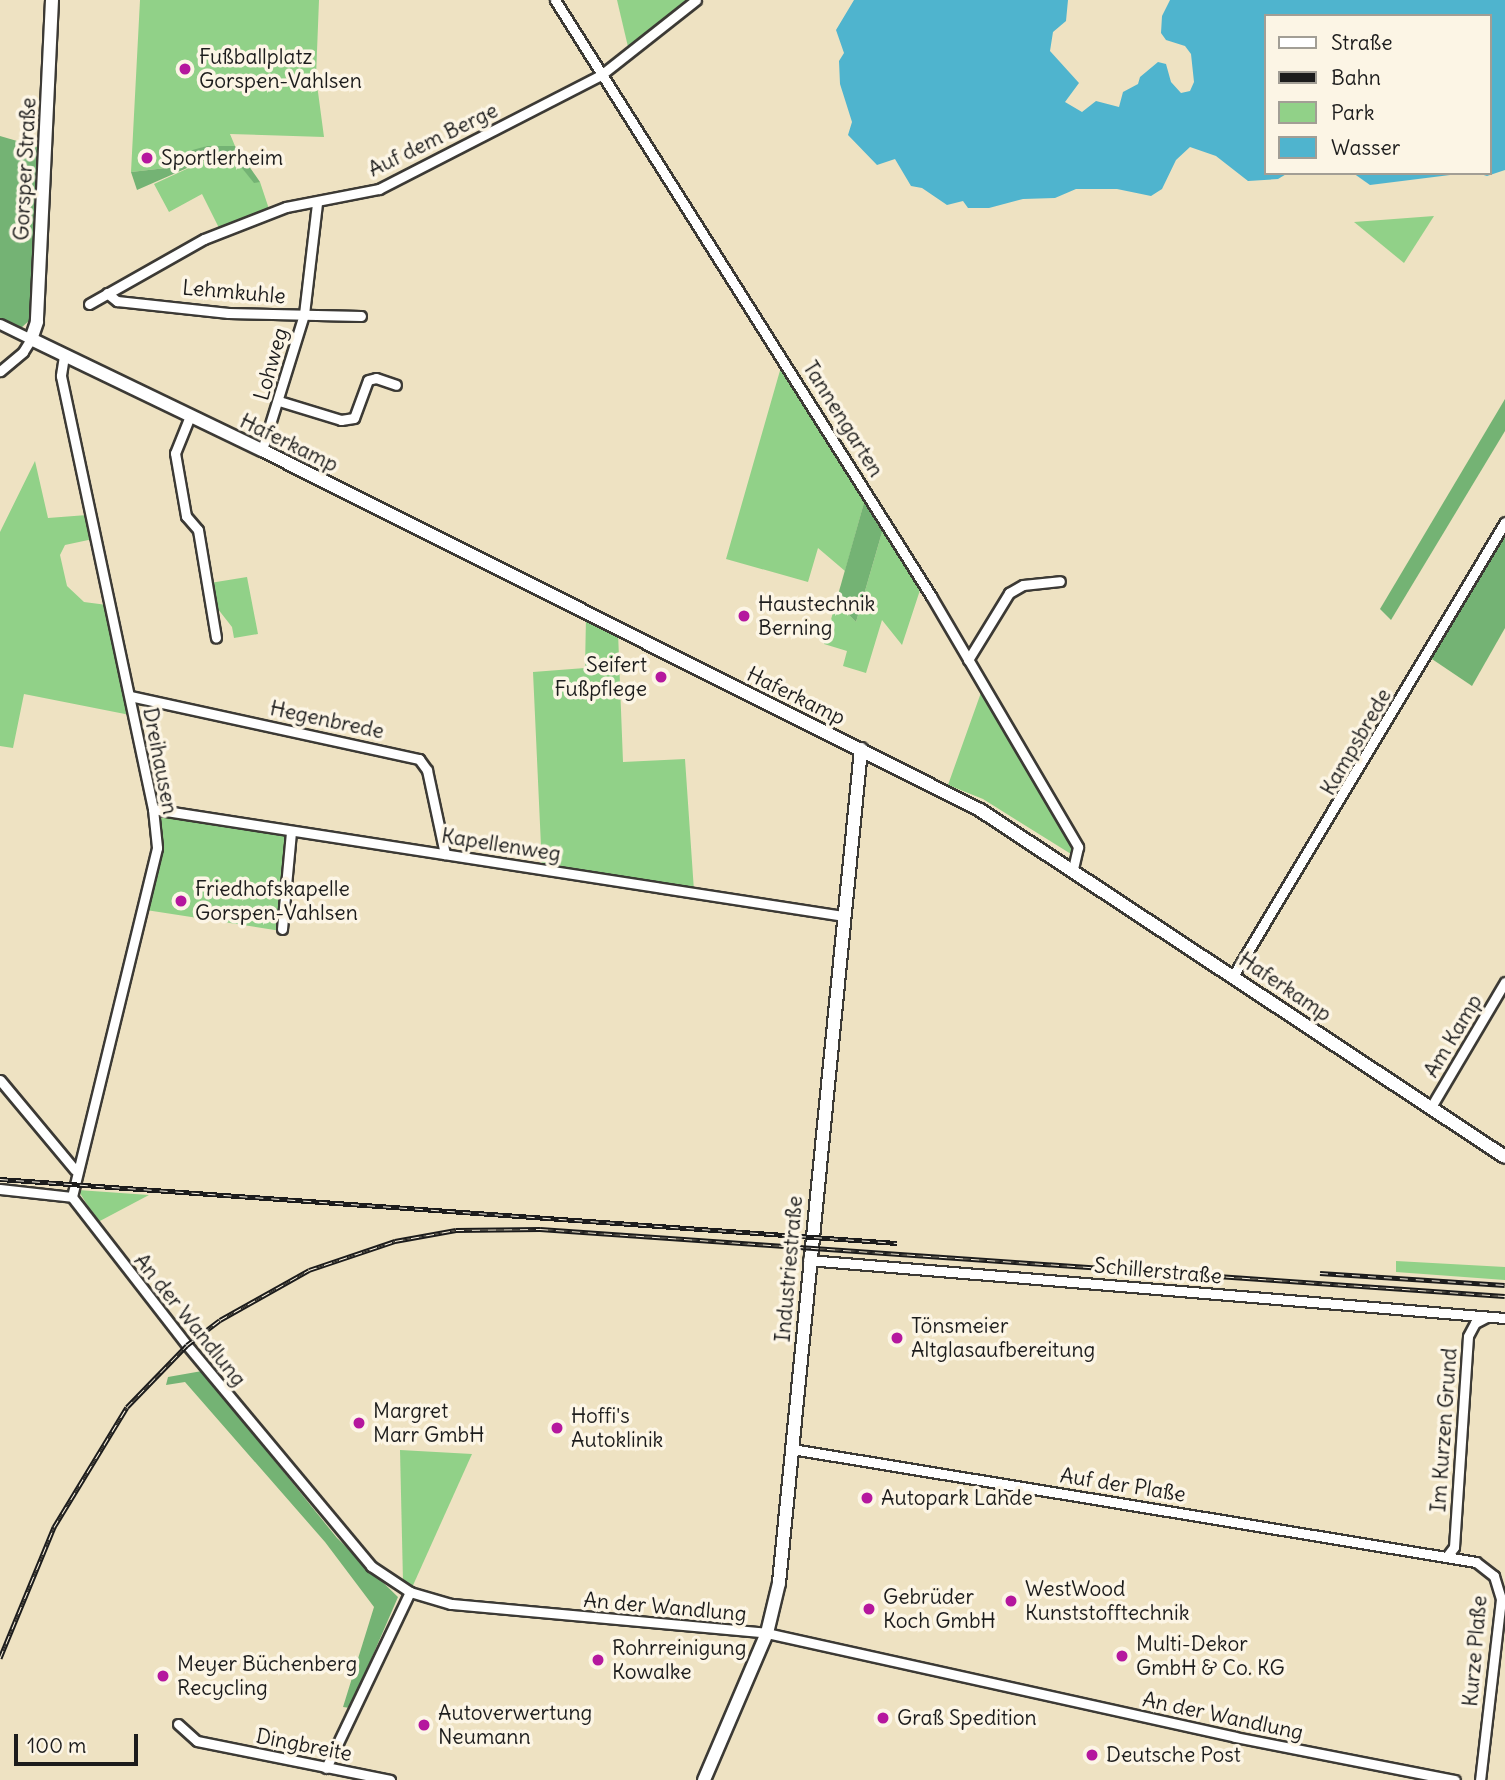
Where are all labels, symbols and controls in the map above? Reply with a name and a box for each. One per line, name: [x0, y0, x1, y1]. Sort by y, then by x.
legend: [1264, 14, 1491, 175]
text: Straße: [1331, 29, 1392, 56]
place label: Fußballplatz Gorspen-Vahlsen: [199, 44, 362, 94]
marker: Fußballplatz Gorspen-Vahlsen: [177, 61, 193, 77]
text: Bahn: [1331, 64, 1381, 91]
street label: Gorsper Straße: [9, 97, 41, 241]
street label: Auf dem Berge: [364, 98, 502, 182]
text: Park: [1331, 99, 1374, 126]
text: Wasser: [1331, 134, 1400, 161]
place label: Sportlerheim: [161, 145, 283, 171]
marker: Sportlerheim: [139, 150, 155, 166]
street label: Lehmkuhle: [181, 275, 287, 309]
street label: Lohweg: [249, 325, 293, 403]
street label: Tannengarten: [797, 356, 889, 482]
street label: Haferkamp: [236, 408, 342, 478]
place label: Haustechnik Berning: [758, 591, 875, 641]
marker: Haustechnik Berning: [736, 608, 752, 624]
place label: Seifert Fußpflege: [554, 652, 647, 702]
street label: Haferkamp: [743, 661, 849, 731]
marker: Seifert Fußpflege: [653, 669, 669, 685]
street label: Kampsbrede: [1315, 684, 1397, 800]
street label: Hegenbrede: [268, 696, 386, 744]
street label: Dreihausen: [137, 706, 183, 816]
street label: Kapellenweg: [440, 823, 562, 867]
place label: Friedhofskapelle Gorspen-Vahlsen: [195, 876, 358, 926]
marker: Friedhofskapelle Gorspen-Vahlsen: [173, 893, 189, 909]
street label: Haferkamp: [1234, 947, 1336, 1027]
street label: Am Kamp: [1418, 990, 1488, 1082]
street label: Industriestraße: [770, 1195, 808, 1343]
street label: An der Wandlung: [129, 1249, 251, 1391]
street label: Schillerstraße: [1093, 1253, 1223, 1289]
place label: Tönsmeier Altglasaufbereitung: [911, 1313, 1095, 1363]
marker: Tönsmeier Altglasaufbereitung: [889, 1330, 905, 1346]
street label: Im Kurzen Grund: [1426, 1347, 1462, 1513]
place label: Margret Marr GmbH: [373, 1398, 484, 1448]
place label: Hoffi's Autoklinik: [571, 1403, 663, 1453]
marker: Margret Marr GmbH: [351, 1415, 367, 1431]
marker: Hoffi's Autoklinik: [549, 1420, 565, 1436]
street label: Auf der Plaße: [1058, 1463, 1188, 1507]
place label: Autopark Lahde: [881, 1485, 1033, 1511]
marker: Autopark Lahde: [859, 1490, 875, 1506]
place label: WestWood Kunststofftechnik: [1025, 1576, 1189, 1626]
place label: Gebrüder Koch GmbH: [883, 1584, 996, 1634]
street label: An der Wandlung: [582, 1587, 748, 1627]
marker: WestWood Kunststofftechnik: [1003, 1593, 1019, 1609]
street label: Kurze Plaße: [1458, 1594, 1492, 1708]
marker: Gebrüder Koch GmbH: [861, 1601, 877, 1617]
place label: Multi-Dekor GmbH & Co. KG: [1136, 1631, 1285, 1681]
place label: Rohrreinigung Kowalke: [612, 1635, 746, 1685]
marker: Multi-Dekor GmbH & Co. KG: [1114, 1648, 1130, 1664]
place label: Meyer Büchenberg Recycling: [177, 1651, 357, 1701]
marker: Rohrreinigung Kowalke: [590, 1652, 606, 1668]
marker: Meyer Büchenberg Recycling: [155, 1668, 171, 1684]
street label: An der Wandlung: [1140, 1687, 1306, 1745]
place label: Autoverwertung Neumann: [438, 1700, 592, 1750]
place label: Graß Spedition: [897, 1705, 1037, 1731]
marker: Graß Spedition: [875, 1710, 891, 1726]
marker: Autoverwertung Neumann: [416, 1717, 432, 1733]
scale bar: [18, 1720, 142, 1764]
street label: Dingbreite: [254, 1723, 354, 1767]
text: 100 m: [27, 1732, 86, 1759]
place label: Deutsche Post: [1106, 1742, 1241, 1768]
marker: Deutsche Post: [1084, 1747, 1100, 1763]

